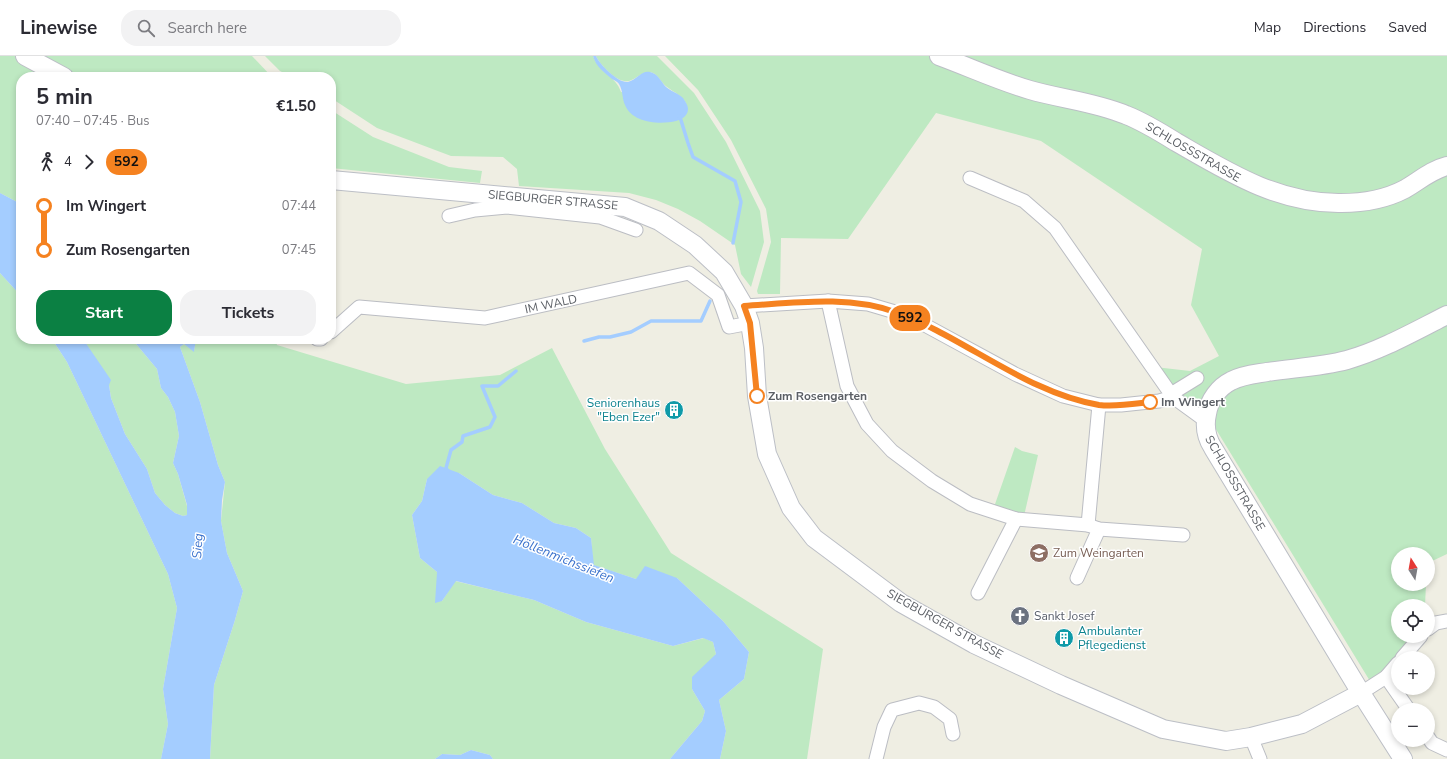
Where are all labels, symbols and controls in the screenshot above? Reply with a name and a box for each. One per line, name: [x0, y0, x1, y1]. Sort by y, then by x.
search box: [121, 10, 401, 46]
text: Linewise: [20, 15, 97, 41]
icon: search: [135, 17, 157, 39]
text: Search here: [167, 18, 247, 38]
text: Map: [1254, 18, 1281, 37]
text: Directions: [1303, 18, 1366, 37]
text: Saved: [1388, 18, 1427, 37]
text: 5 min: [36, 82, 93, 112]
text: €1.50: [276, 96, 316, 116]
text: 07:40 – 07:45 · Bus: [36, 112, 150, 130]
street label: SCHLOSSSTRASSE: [1143, 118, 1243, 186]
icon: walk: [36, 151, 58, 173]
icon: forward: [78, 151, 100, 173]
text: 592: [114, 152, 139, 171]
text: 4: [64, 153, 72, 171]
street label: SIEGBURGER STRASSE: [487, 186, 619, 214]
text: Im Wingert: [66, 196, 146, 216]
text: 07:44: [282, 197, 316, 215]
text: Zum Rosengarten: [66, 240, 190, 260]
text: 07:45: [282, 241, 316, 259]
button: Start: [36, 290, 172, 336]
button: Tickets: [180, 290, 316, 336]
street label: IM WALD: [523, 291, 579, 317]
line badge: 592: [887, 305, 933, 331]
text: 592: [897, 308, 923, 327]
marker: Zum Rosengarten: [749, 388, 765, 404]
place label: Zum Rosengarten: [768, 388, 867, 404]
marker: Im Wingert: [1142, 394, 1158, 410]
place label: Im Wingert: [1161, 394, 1225, 410]
place label: Seniorenhaus "Eben Ezer": [587, 395, 660, 425]
building icon: Seniorenhaus "Eben Ezer": [663, 399, 685, 421]
street label: SCHLOSSSTRASSE: [1201, 433, 1269, 533]
water label: Höllenmichssiefen: [510, 530, 617, 587]
water label: Sieg: [188, 532, 208, 559]
school or university icon: Zum Weingarten: [1028, 542, 1050, 564]
place label: Zum Weingarten: [1053, 545, 1144, 561]
north arrow: [1391, 547, 1435, 591]
map controls: [1391, 547, 1435, 747]
street label: SIEGBURGER STRASSE: [884, 585, 1006, 663]
button: locate: [1391, 599, 1435, 643]
church icon: Sankt Josef: [1009, 605, 1031, 627]
place label: Sankt Josef: [1034, 608, 1095, 624]
place label: Ambulanter Pflegedienst: [1078, 623, 1147, 653]
building icon: Ambulanter Pflegedienst: [1053, 627, 1075, 649]
button: +: [1391, 651, 1435, 695]
button: −: [1391, 703, 1435, 747]

